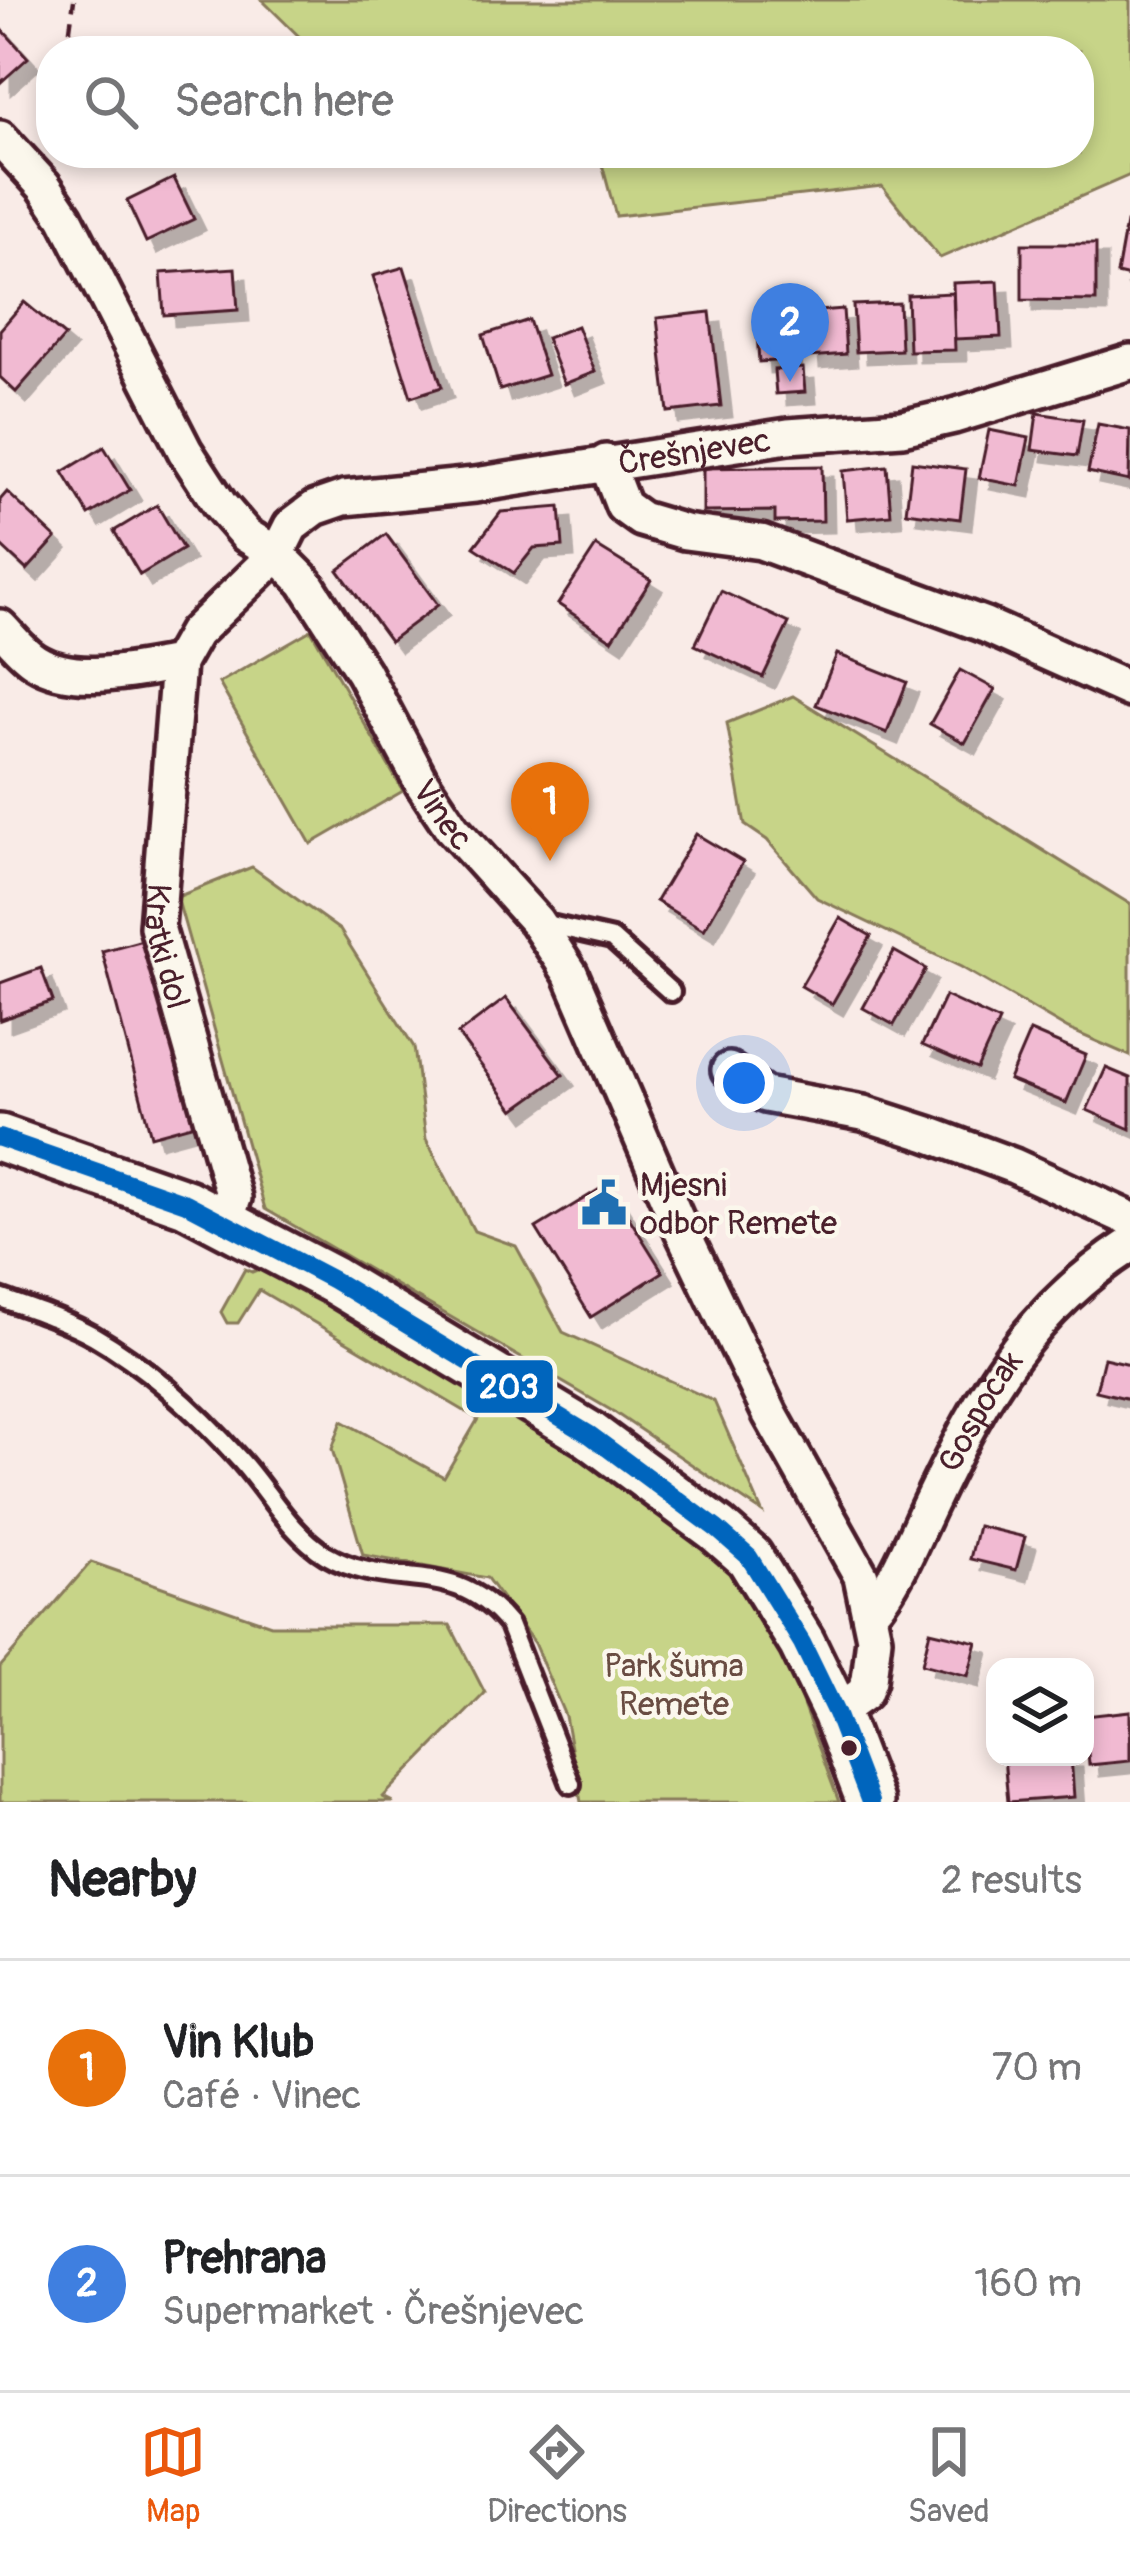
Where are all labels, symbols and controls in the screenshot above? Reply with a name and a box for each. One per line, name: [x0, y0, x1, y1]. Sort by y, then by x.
search box: [36, 36, 1094, 168]
icon: search: [78, 69, 144, 135]
text: Search here: [174, 74, 394, 130]
pin: 2: [751, 283, 829, 382]
street label: Črešnjevec: [616, 420, 773, 484]
pin: 1: [511, 762, 589, 861]
street label: Vinec: [403, 772, 481, 859]
street label: Kratki dol: [135, 882, 198, 1014]
your location: [714, 1053, 774, 1113]
place label: Mjesni odbor Remete: [640, 1165, 837, 1244]
public building icon: Mjesni odbor Remete: [579, 1178, 629, 1228]
street label: Gospočak: [930, 1343, 1032, 1479]
line badge: 203: [464, 1358, 555, 1415]
text: 203: [479, 1367, 539, 1408]
park label: Park šuma Remete: [604, 1646, 744, 1725]
map controls: [986, 1658, 1094, 1766]
button: layers: [986, 1658, 1094, 1766]
unlabelled marker: [838, 1737, 860, 1759]
text: Nearby: [48, 1848, 196, 1912]
text: 2 results: [941, 1856, 1082, 1905]
text: Vin Klub: [162, 2015, 314, 2071]
text: 1: [79, 2043, 95, 2092]
text: 70 m: [992, 2043, 1082, 2092]
text: Café · Vinec: [162, 2071, 361, 2120]
text: Prehrana: [162, 2231, 326, 2287]
text: 2: [76, 2259, 98, 2308]
text: 160 m: [974, 2259, 1082, 2308]
text: Supermarket · Črešnjevec: [162, 2287, 584, 2336]
tab: Map: [140, 2419, 206, 2532]
tab: Directions: [487, 2419, 627, 2532]
tab: Saved: [908, 2419, 990, 2532]

